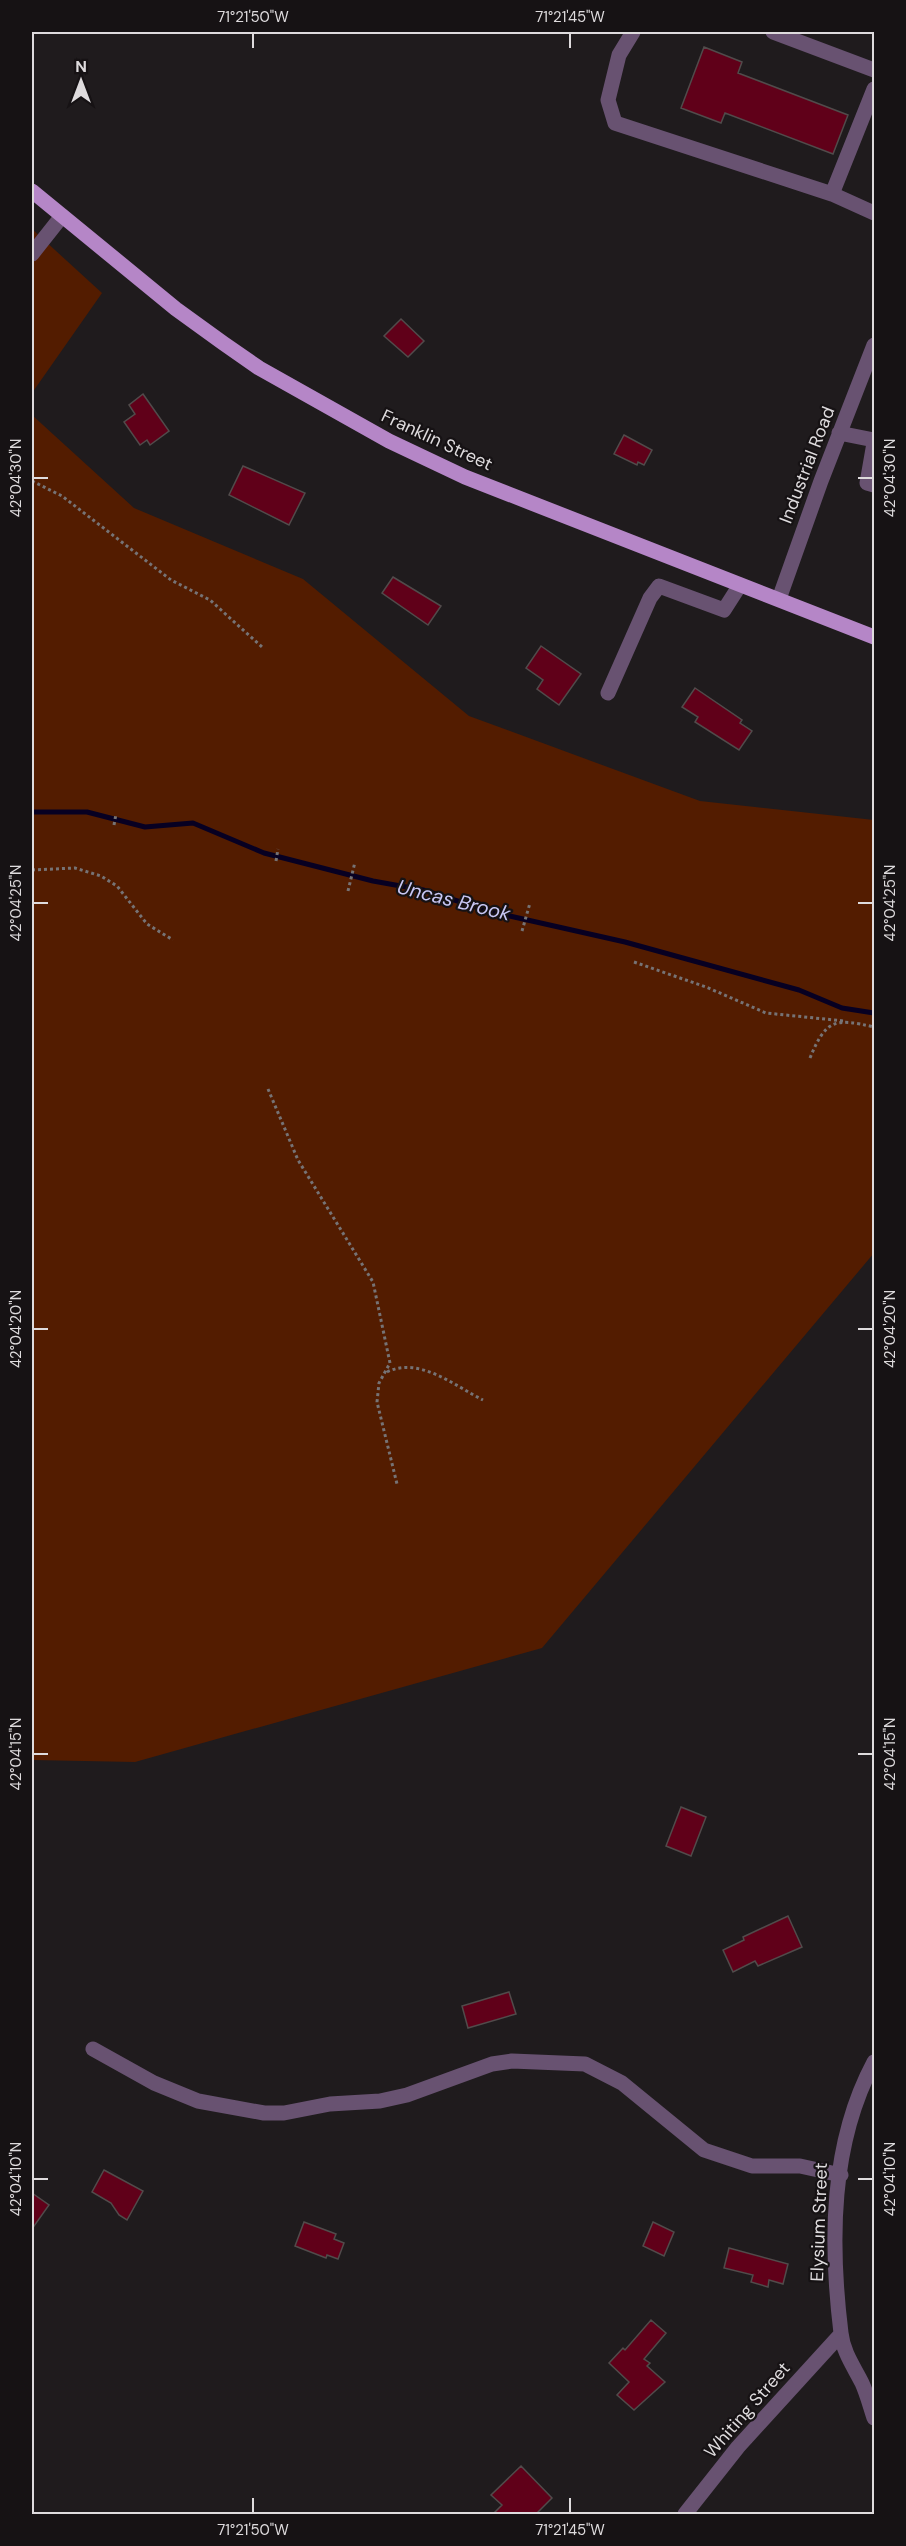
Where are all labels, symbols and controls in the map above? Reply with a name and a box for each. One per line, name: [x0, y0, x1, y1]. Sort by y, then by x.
text: 71°21'50"W: [217, 7, 289, 27]
text: 71°21'45"W: [535, 7, 605, 27]
north arrow: [51, 51, 111, 111]
text: N: [75, 56, 87, 77]
street label: Industrial Road: [774, 403, 840, 527]
street label: Franklin Street: [378, 404, 496, 476]
text: 42°04'30"N: [6, 439, 26, 517]
text: 42°04'30"N: [880, 439, 900, 517]
text: 42°04'25"N: [6, 865, 26, 941]
text: 42°04'25"N: [880, 865, 900, 941]
water label: Uncas Brook: [395, 873, 514, 927]
text: 42°04'20"N: [6, 1290, 26, 1368]
text: 42°04'20"N: [880, 1290, 900, 1368]
text: 42°04'15"N: [6, 1718, 26, 1790]
text: 42°04'15"N: [880, 1718, 900, 1790]
text: 42°04'10"N: [6, 2142, 26, 2216]
text: 42°04'10"N: [880, 2142, 900, 2216]
street label: Elysium Street: [805, 2162, 833, 2282]
street label: Whiting Street: [699, 2357, 795, 2463]
text: 71°21'50"W: [217, 2520, 289, 2540]
text: 71°21'45"W: [535, 2520, 605, 2540]

